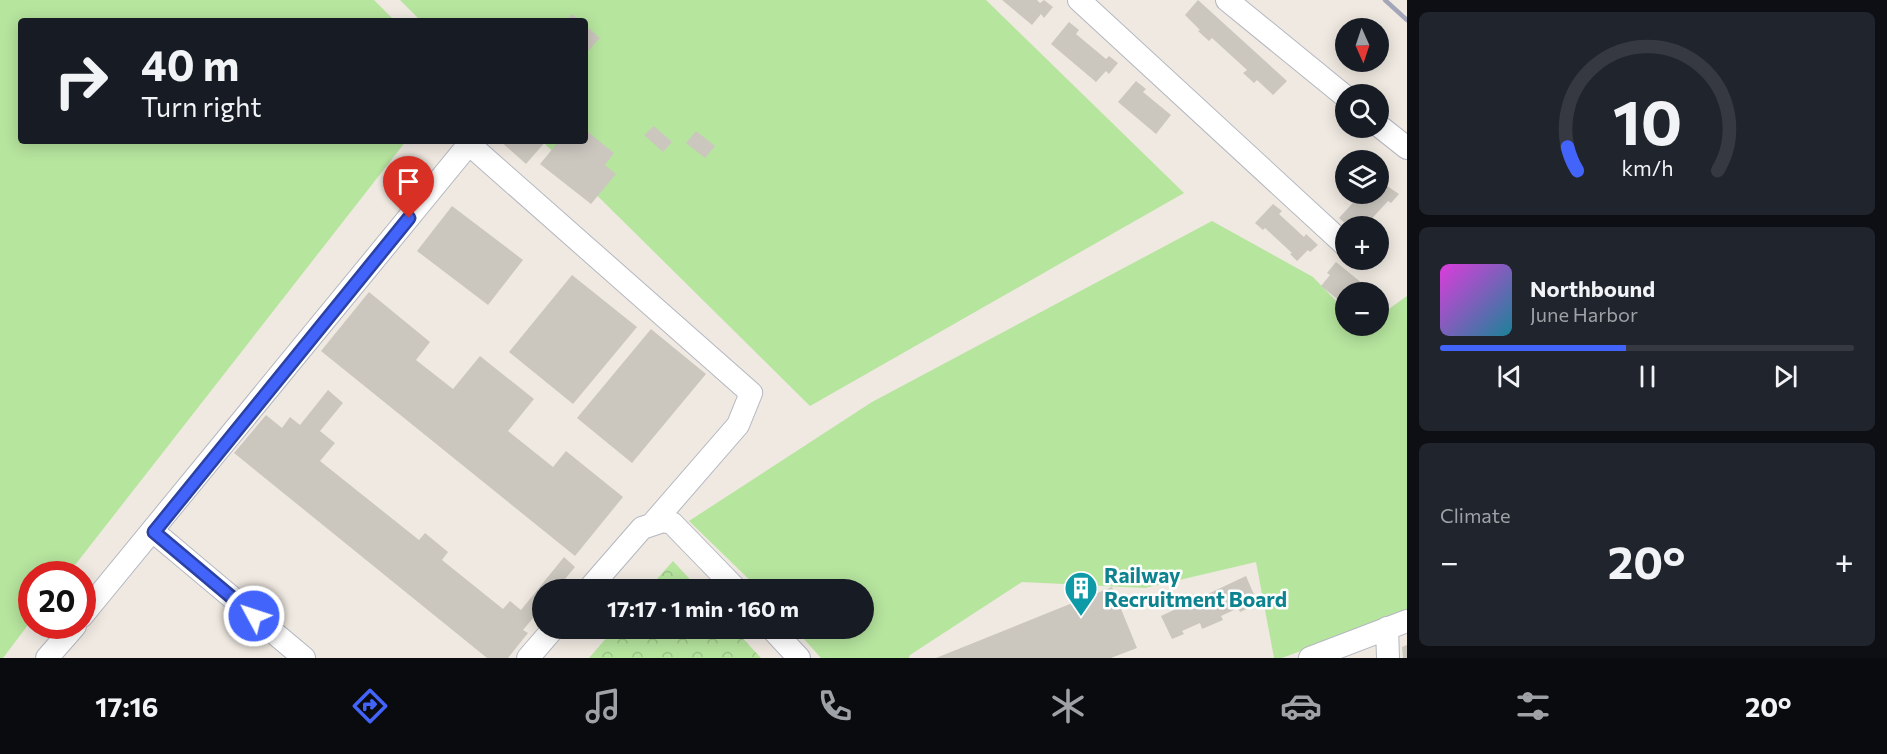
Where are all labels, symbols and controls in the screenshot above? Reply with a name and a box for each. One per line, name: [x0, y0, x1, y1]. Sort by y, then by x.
north arrow: [1335, 18, 1389, 72]
map controls: [1335, 18, 1389, 336]
text: 40 m: [141, 38, 239, 90]
icon: right: [42, 42, 120, 120]
text: 10: [1612, 82, 1682, 158]
button: search: [1335, 84, 1389, 138]
text: Turn right: [141, 90, 261, 123]
button: layers: [1335, 150, 1389, 204]
text: km/h: [1621, 154, 1673, 180]
pin: [383, 156, 434, 218]
icon: arrive: [392, 165, 425, 198]
button: +: [1335, 216, 1389, 270]
text: Northbound: [1530, 275, 1655, 302]
button: −: [1335, 282, 1389, 336]
text: June Harbor: [1530, 302, 1638, 326]
icon: previous: [1493, 360, 1526, 393]
icon: pause: [1631, 360, 1664, 393]
icon: next: [1769, 360, 1802, 393]
text: Climate: [1440, 503, 1510, 527]
text: 20°: [1608, 533, 1686, 588]
text: −: [1440, 540, 1459, 581]
text: +: [1835, 540, 1854, 581]
speed limit sign: 20: [18, 561, 96, 639]
place label: Railway Recruitment Board: [1104, 562, 1287, 611]
building icon: Railway Recruitment Board: [1063, 570, 1099, 617]
position arrow: [222, 584, 286, 648]
text: 17:17 · 1 min · 160 m: [607, 595, 799, 622]
icon: directions: [349, 685, 391, 727]
icon: music: [582, 685, 624, 727]
icon: phone: [814, 685, 856, 727]
icon: climate: [1047, 685, 1089, 727]
icon: car: [1280, 685, 1322, 727]
icon: filters: [1512, 685, 1554, 727]
text: 17:16: [95, 690, 158, 723]
text: 20°: [1745, 690, 1792, 723]

